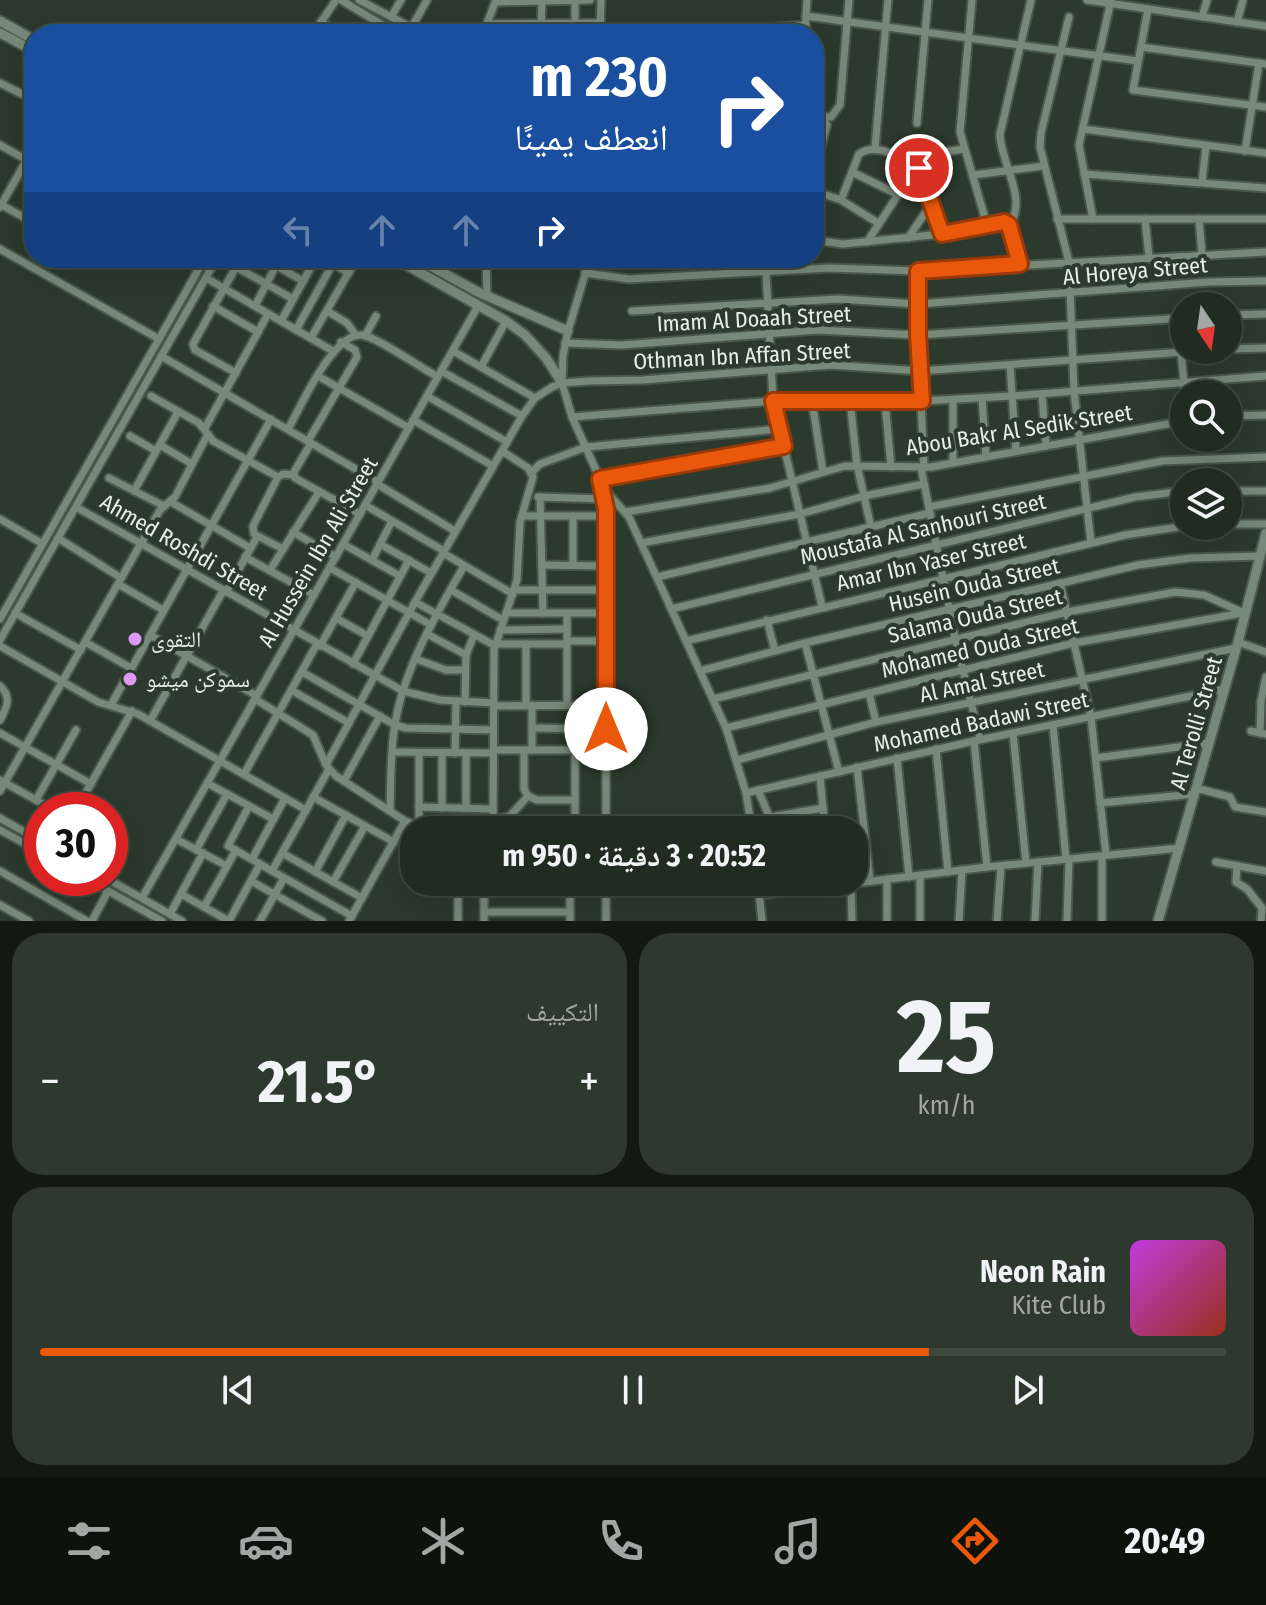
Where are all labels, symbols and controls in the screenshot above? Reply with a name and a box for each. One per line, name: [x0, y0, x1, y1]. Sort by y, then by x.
text: 230 m: [531, 44, 668, 111]
icon: right: [696, 56, 800, 160]
text: انعطف يمينًا: [514, 116, 668, 160]
pin: [885, 134, 953, 202]
icon: arrive: [897, 146, 941, 190]
icon: left: [276, 208, 320, 252]
icon: ahead: [360, 208, 404, 252]
icon: ahead: [444, 208, 488, 252]
icon: right: [528, 208, 572, 252]
street label: Al Horeya Street: [1062, 251, 1209, 291]
north arrow: [1170, 292, 1242, 364]
map controls: [1170, 292, 1242, 540]
street label: Imam Al Doaah Street: [656, 300, 853, 338]
street label: Othman Ibn Affan Street: [633, 337, 852, 375]
button: search: [1170, 380, 1242, 452]
street label: Abou Bakr Al Sedik Street: [904, 399, 1135, 461]
street label: Al Hussein Ibn Ali Street: [252, 451, 384, 652]
button: layers: [1170, 468, 1242, 540]
street label: Moustafa Al Sanhouri Street: [798, 487, 1049, 570]
street label: Ahmed Roshdi Street: [96, 488, 273, 606]
street label: Amar Ibn Yaser Street: [834, 527, 1029, 597]
street label: Husein Ouda Street: [886, 552, 1063, 618]
street label: Salama Ouda Street: [885, 583, 1066, 649]
street label: Mohamed Ouda Street: [879, 612, 1082, 684]
place label: التقوى: [151, 626, 201, 653]
marker: التقوى: [126, 630, 144, 648]
street label: Al Terolli Street: [1164, 652, 1228, 793]
street label: Al Amal Street: [917, 655, 1048, 708]
place label: سموكن ميشو: [146, 666, 250, 693]
marker: سموكن ميشو: [121, 670, 139, 688]
street label: Mohamed Badawi Street: [871, 686, 1092, 758]
position arrow: [564, 687, 648, 771]
speed limit sign: 30: [24, 792, 128, 896]
text: 20:52 · 3 دقيقة · 950 m: [502, 838, 766, 874]
text: 25: [897, 975, 996, 1100]
text: التكييف: [526, 997, 599, 1028]
text: 21.5°: [258, 1046, 381, 1118]
text: −: [40, 1055, 60, 1108]
text: +: [579, 1055, 599, 1108]
text: km/h: [918, 1090, 976, 1121]
text: Neon Rain: [980, 1254, 1106, 1290]
text: Kite Club: [1011, 1290, 1106, 1321]
icon: previous: [216, 1368, 260, 1412]
icon: pause: [611, 1368, 655, 1412]
icon: next: [1006, 1368, 1050, 1412]
icon: filters: [61, 1513, 117, 1569]
icon: car: [238, 1513, 294, 1569]
icon: climate: [415, 1513, 471, 1569]
icon: phone: [593, 1513, 649, 1569]
icon: music: [770, 1513, 826, 1569]
icon: directions: [947, 1513, 1003, 1569]
text: 20:49: [1125, 1519, 1205, 1563]

